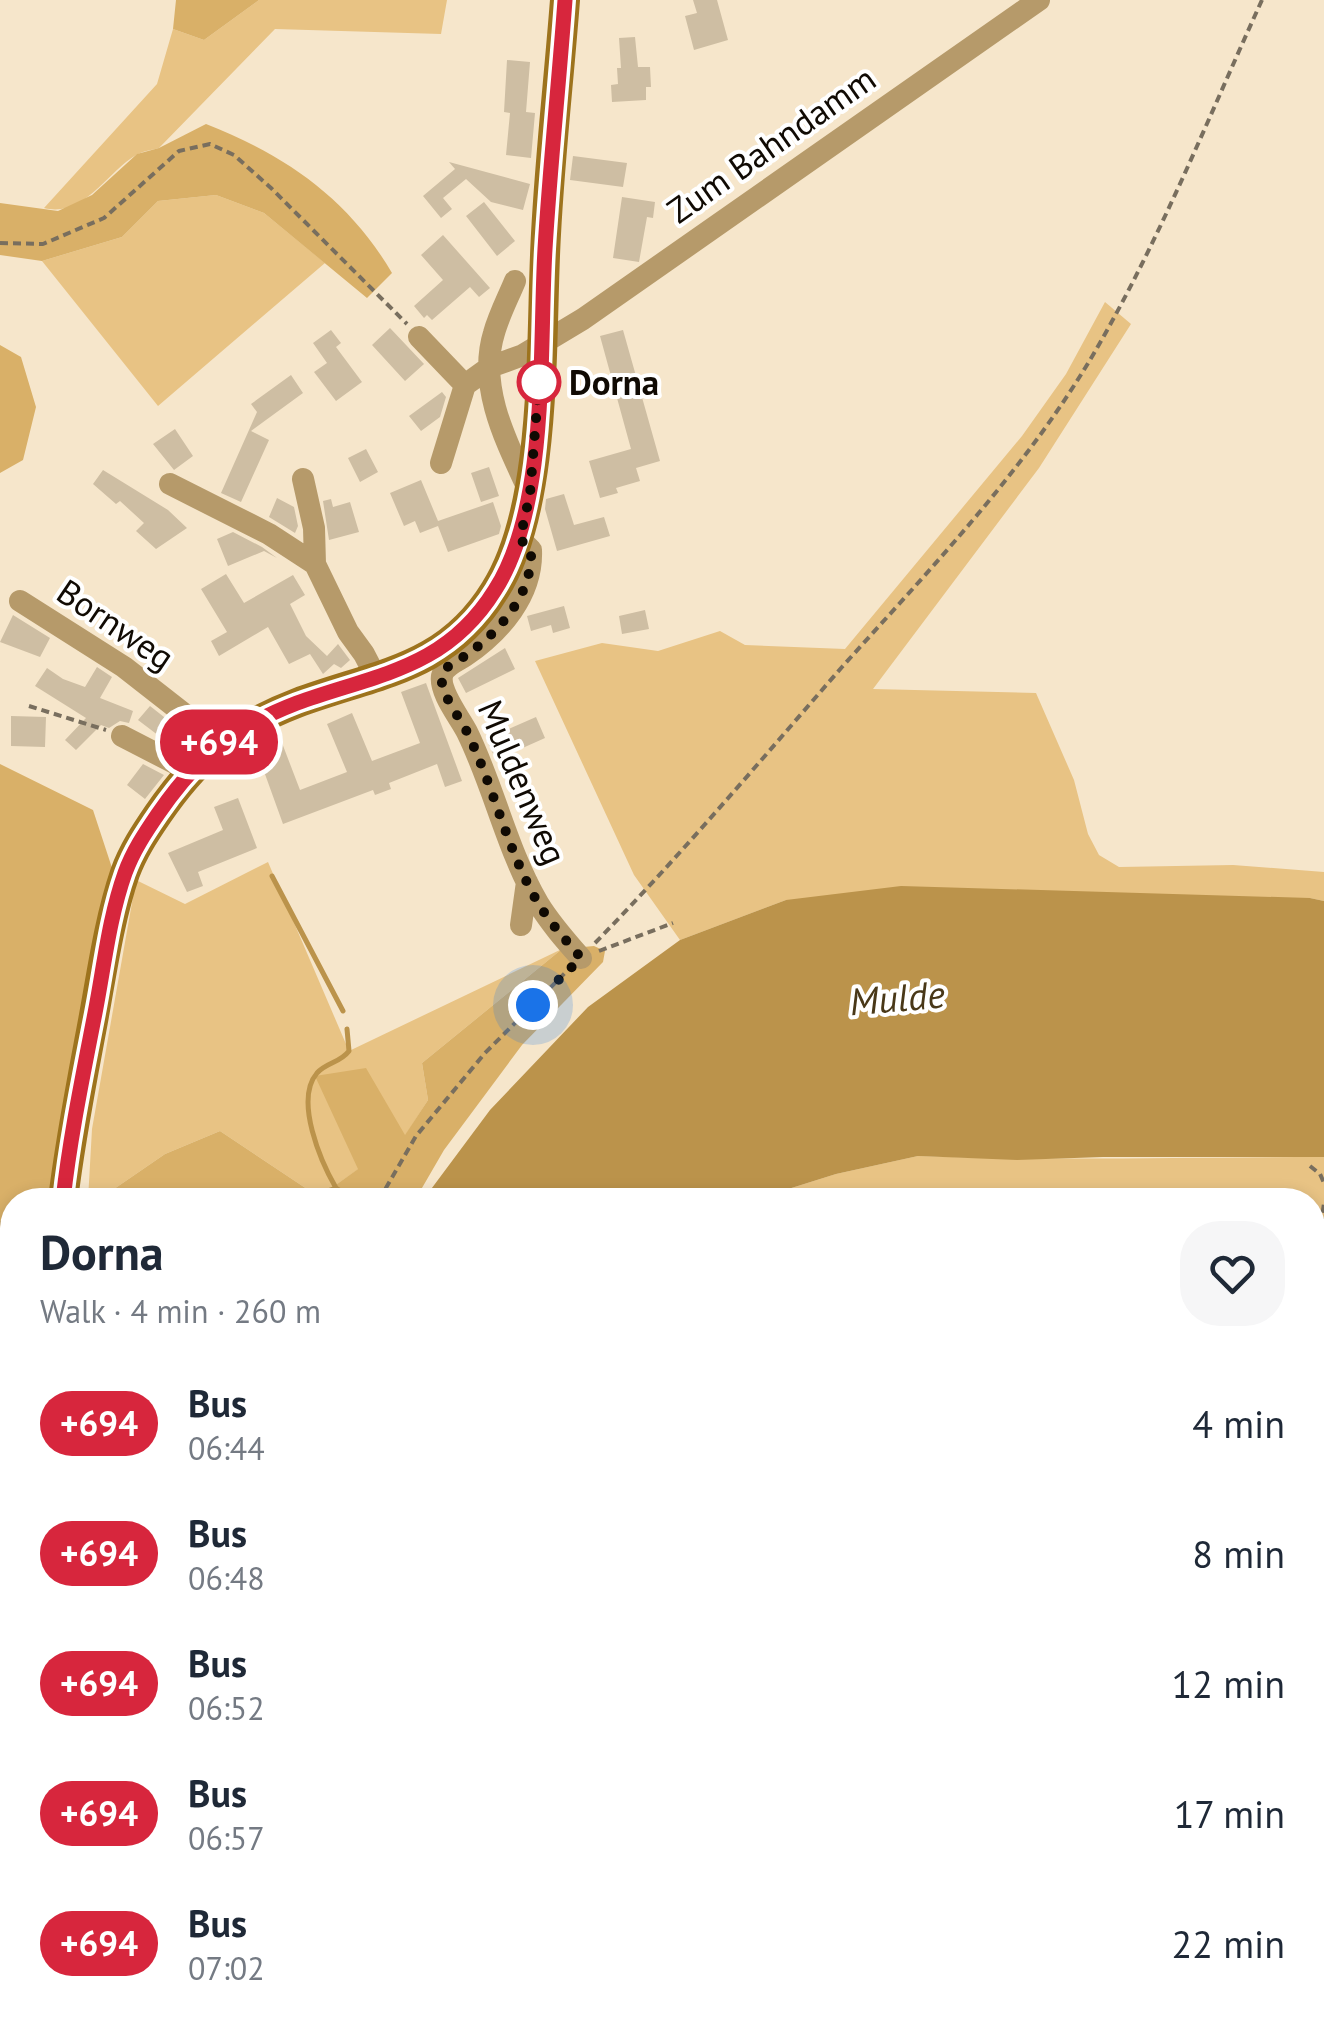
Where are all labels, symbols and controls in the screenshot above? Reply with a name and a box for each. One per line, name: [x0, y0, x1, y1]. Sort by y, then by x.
street label: Zum Bahndamm: [658, 55, 884, 233]
place label: Dorna: [569, 359, 659, 405]
marker: Dorna: [518, 361, 560, 403]
street label: Bornweg: [49, 568, 183, 680]
street label: Muldenweg: [468, 693, 578, 871]
line badge: +694: [149, 710, 289, 774]
text: +694: [180, 719, 258, 765]
water label: Mulde: [847, 968, 947, 1026]
your location: [508, 980, 558, 1030]
text: Dorna: [40, 1221, 164, 1283]
button: heart: [1180, 1221, 1285, 1326]
text: Walk · 4 min · 260 m: [40, 1290, 321, 1332]
text: Bus: [188, 1378, 247, 1427]
text: 4 min: [1192, 1399, 1285, 1448]
text: +694: [60, 1400, 138, 1446]
text: 06:44: [188, 1427, 265, 1469]
text: Bus: [188, 1508, 247, 1557]
text: 8 min: [1192, 1529, 1285, 1578]
text: +694: [60, 1530, 138, 1576]
text: 06:48: [188, 1557, 265, 1599]
text: Bus: [188, 1638, 247, 1687]
text: 12 min: [1172, 1659, 1285, 1708]
text: +694: [60, 1660, 138, 1706]
text: 06:52: [188, 1687, 265, 1729]
text: Bus: [188, 1768, 247, 1817]
text: 17 min: [1174, 1789, 1285, 1838]
text: +694: [60, 1790, 138, 1836]
text: 06:57: [188, 1817, 265, 1859]
text: Bus: [188, 1898, 247, 1947]
text: 22 min: [1172, 1919, 1285, 1968]
text: +694: [60, 1920, 138, 1966]
text: 07:02: [188, 1947, 265, 1989]

